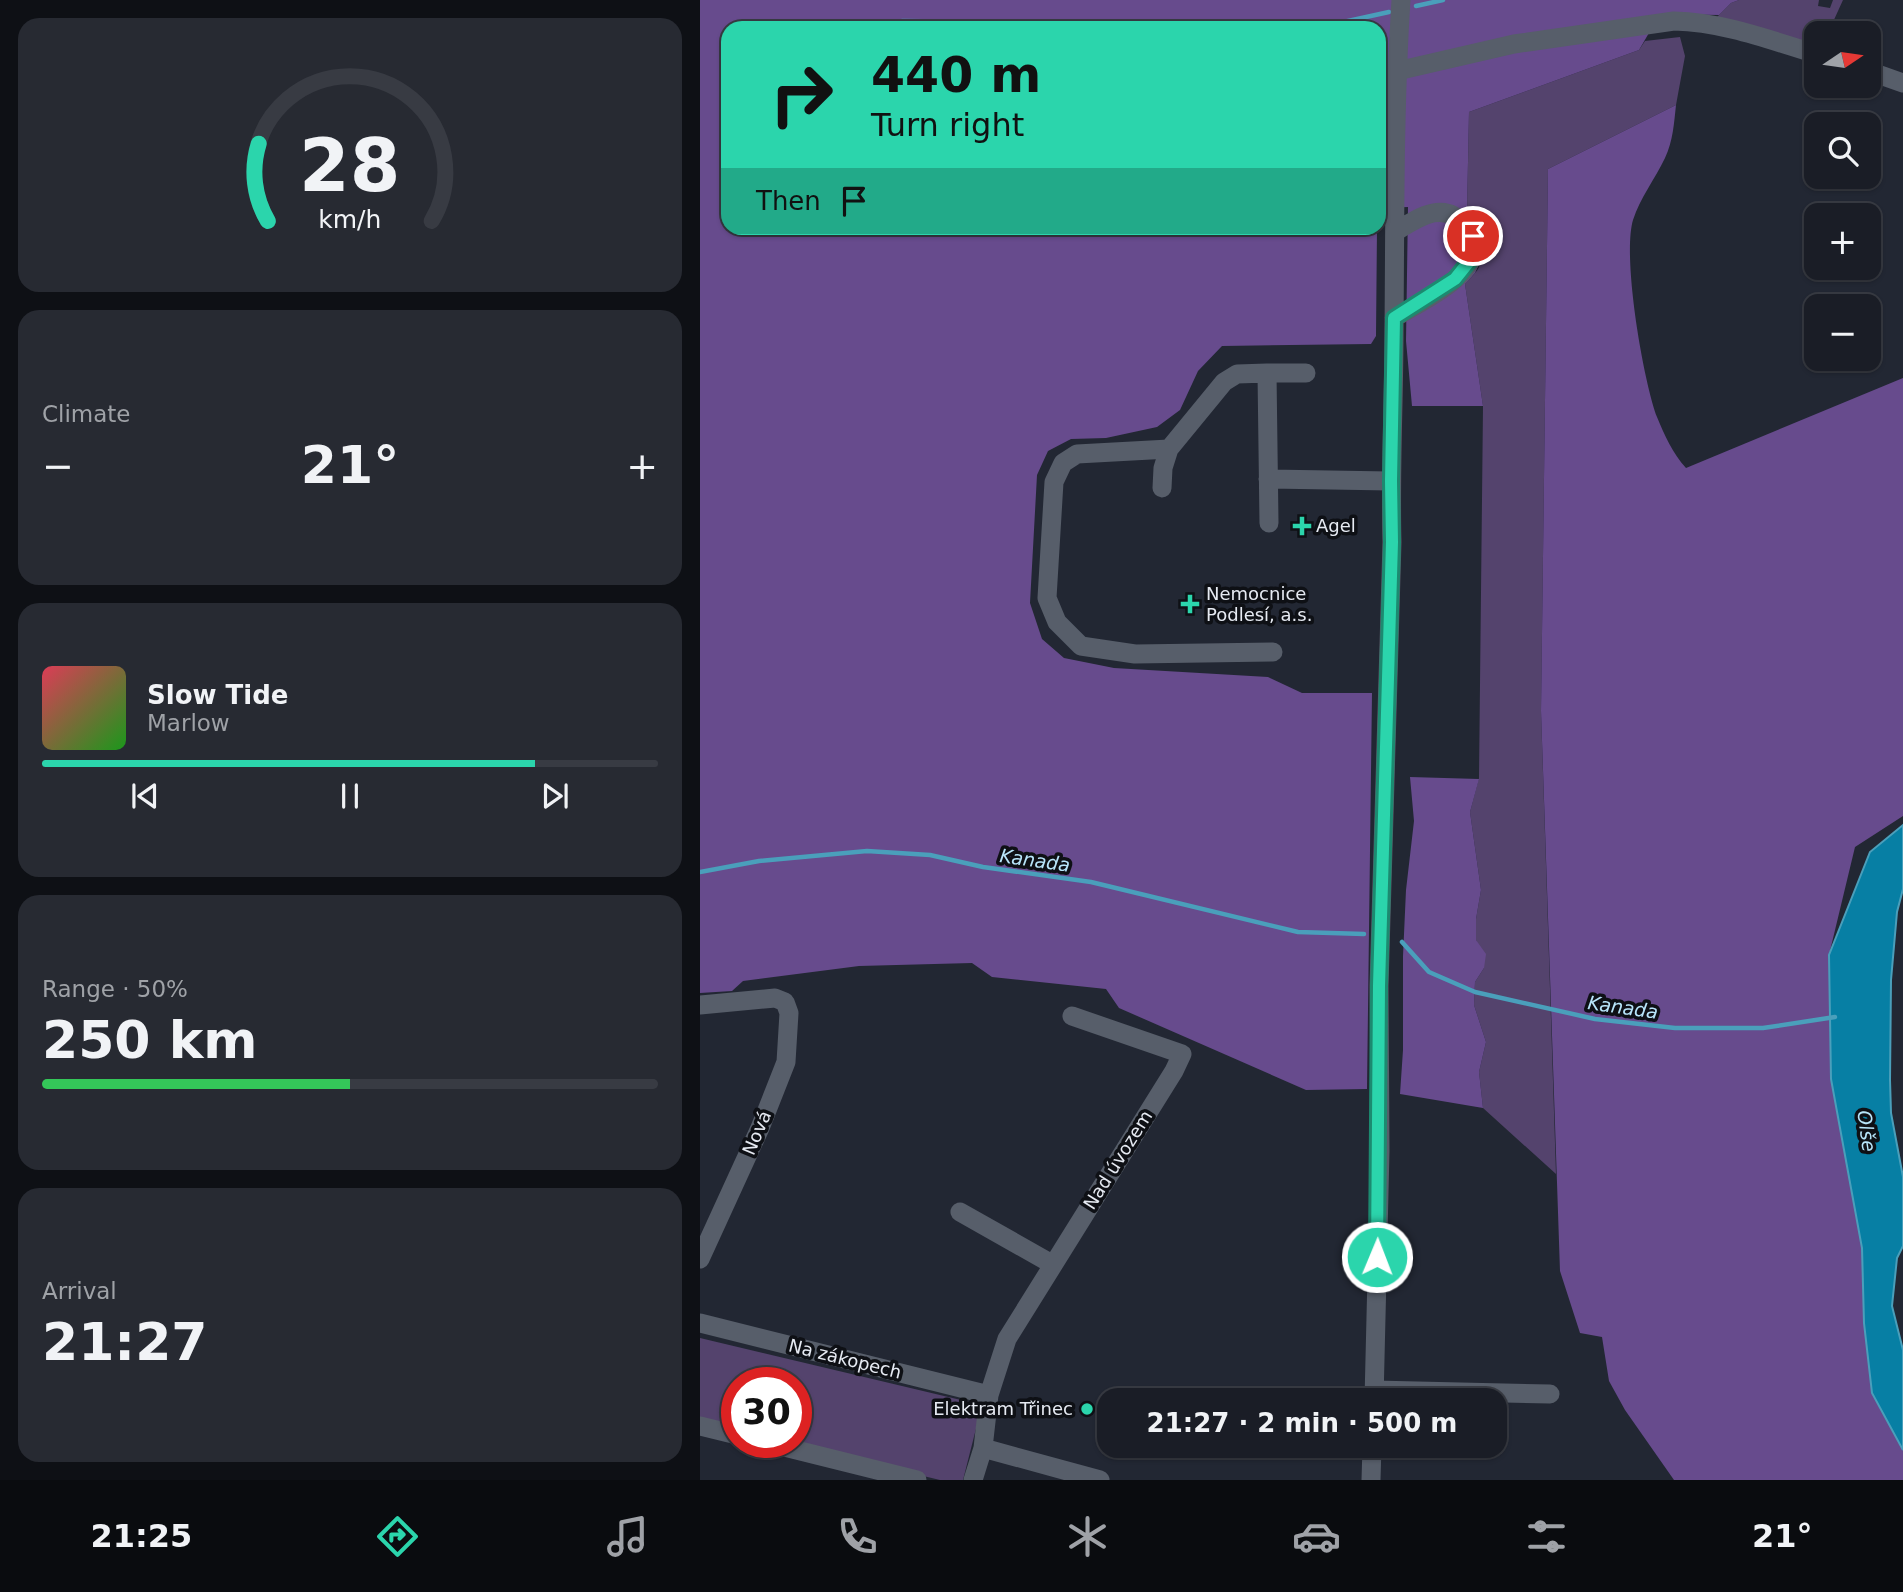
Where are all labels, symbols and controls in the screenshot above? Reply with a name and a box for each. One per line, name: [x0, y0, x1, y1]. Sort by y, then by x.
north arrow: [1804, 21, 1881, 98]
map controls: [1804, 21, 1881, 371]
text: 440 m: [871, 47, 1041, 104]
icon: right: [756, 49, 847, 140]
text: Turn right: [871, 106, 1024, 144]
button: search: [1804, 112, 1881, 189]
text: 28: [299, 124, 401, 209]
icon: arrive: [835, 182, 873, 220]
text: Then: [756, 186, 821, 216]
button: +: [1804, 203, 1881, 280]
text: km/h: [318, 205, 382, 234]
pin: [1443, 206, 1503, 266]
icon: arrive: [1454, 217, 1492, 255]
button: −: [1804, 294, 1881, 371]
text: Climate: [42, 401, 131, 427]
text: 21°: [301, 435, 399, 495]
text: −: [42, 444, 74, 488]
text: +: [626, 444, 658, 488]
place label: Agel: [1316, 515, 1356, 536]
marker: Agel: [1294, 518, 1310, 534]
place label: Nemocnice Podlesí, a.s.: [1206, 583, 1312, 625]
marker: Nemocnice Podlesí, a.s.: [1180, 594, 1200, 614]
text: Slow Tide: [147, 680, 288, 710]
text: Marlow: [147, 710, 230, 736]
icon: previous: [126, 777, 164, 815]
icon: pause: [331, 777, 369, 815]
icon: next: [536, 777, 574, 815]
water label: Kanada: [998, 844, 1072, 876]
text: Range · 50%: [42, 976, 188, 1002]
water label: Kanada: [1586, 991, 1660, 1023]
text: 250 km: [42, 1010, 257, 1070]
street label: Nad úvozem: [1079, 1106, 1156, 1213]
street label: Nová: [738, 1107, 775, 1158]
water label: Olše: [1853, 1109, 1881, 1153]
position arrow: [1340, 1220, 1414, 1294]
text: Arrival: [42, 1278, 117, 1304]
text: 21:27: [42, 1312, 208, 1372]
street label: Na zákopech: [787, 1334, 904, 1383]
speed limit sign: 30: [721, 1367, 812, 1458]
place label: Elektram Třinec: [933, 1398, 1073, 1419]
marker: Elektram Třinec: [1079, 1401, 1095, 1417]
text: 21:27 · 2 min · 500 m: [1147, 1408, 1457, 1438]
icon: directions: [373, 1512, 422, 1561]
icon: music: [603, 1512, 652, 1561]
icon: phone: [833, 1512, 882, 1561]
icon: climate: [1063, 1512, 1112, 1561]
icon: car: [1292, 1512, 1341, 1561]
icon: filters: [1522, 1512, 1571, 1561]
text: 21:25: [90, 1517, 192, 1555]
text: 21°: [1752, 1517, 1812, 1555]

